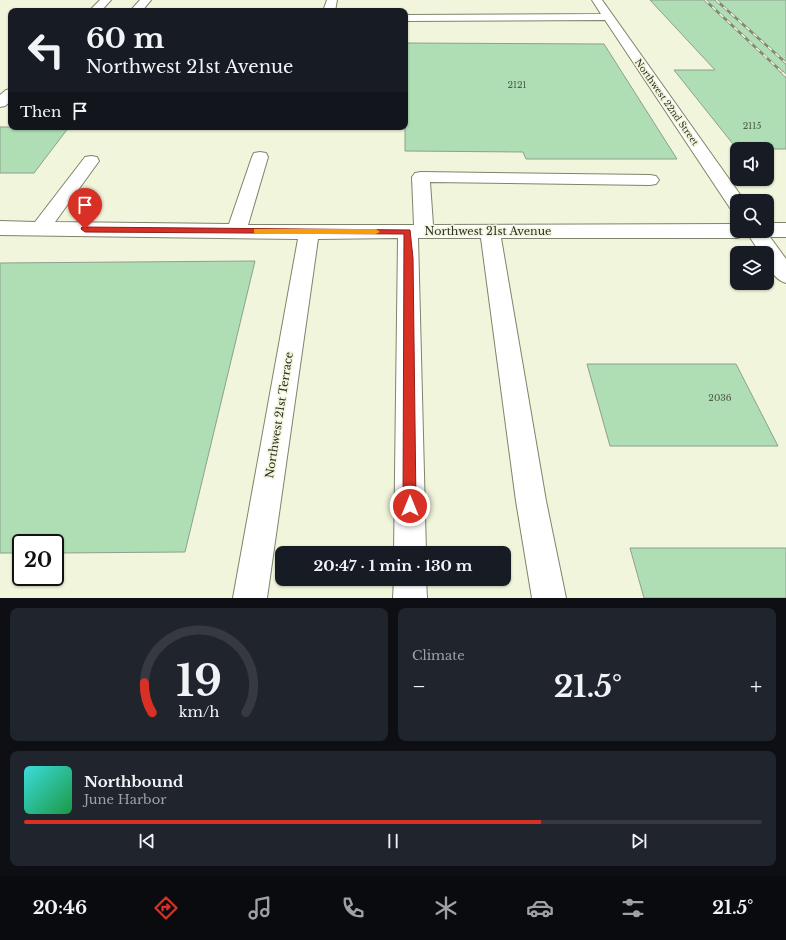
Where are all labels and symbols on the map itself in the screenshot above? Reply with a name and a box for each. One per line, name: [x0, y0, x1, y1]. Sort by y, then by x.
street label: Northwest 22nd Street: [633, 57, 701, 148]
house number: 2121: [507, 79, 527, 90]
house number: 2115: [743, 120, 761, 131]
pin: [68, 188, 102, 229]
street label: Northwest 21st Avenue: [425, 224, 551, 238]
street label: Northwest 21st Terrace: [262, 351, 296, 479]
house number: 2036: [708, 392, 732, 403]
position arrow: [389, 485, 431, 527]
speed limit sign: 20: [12, 534, 64, 586]

